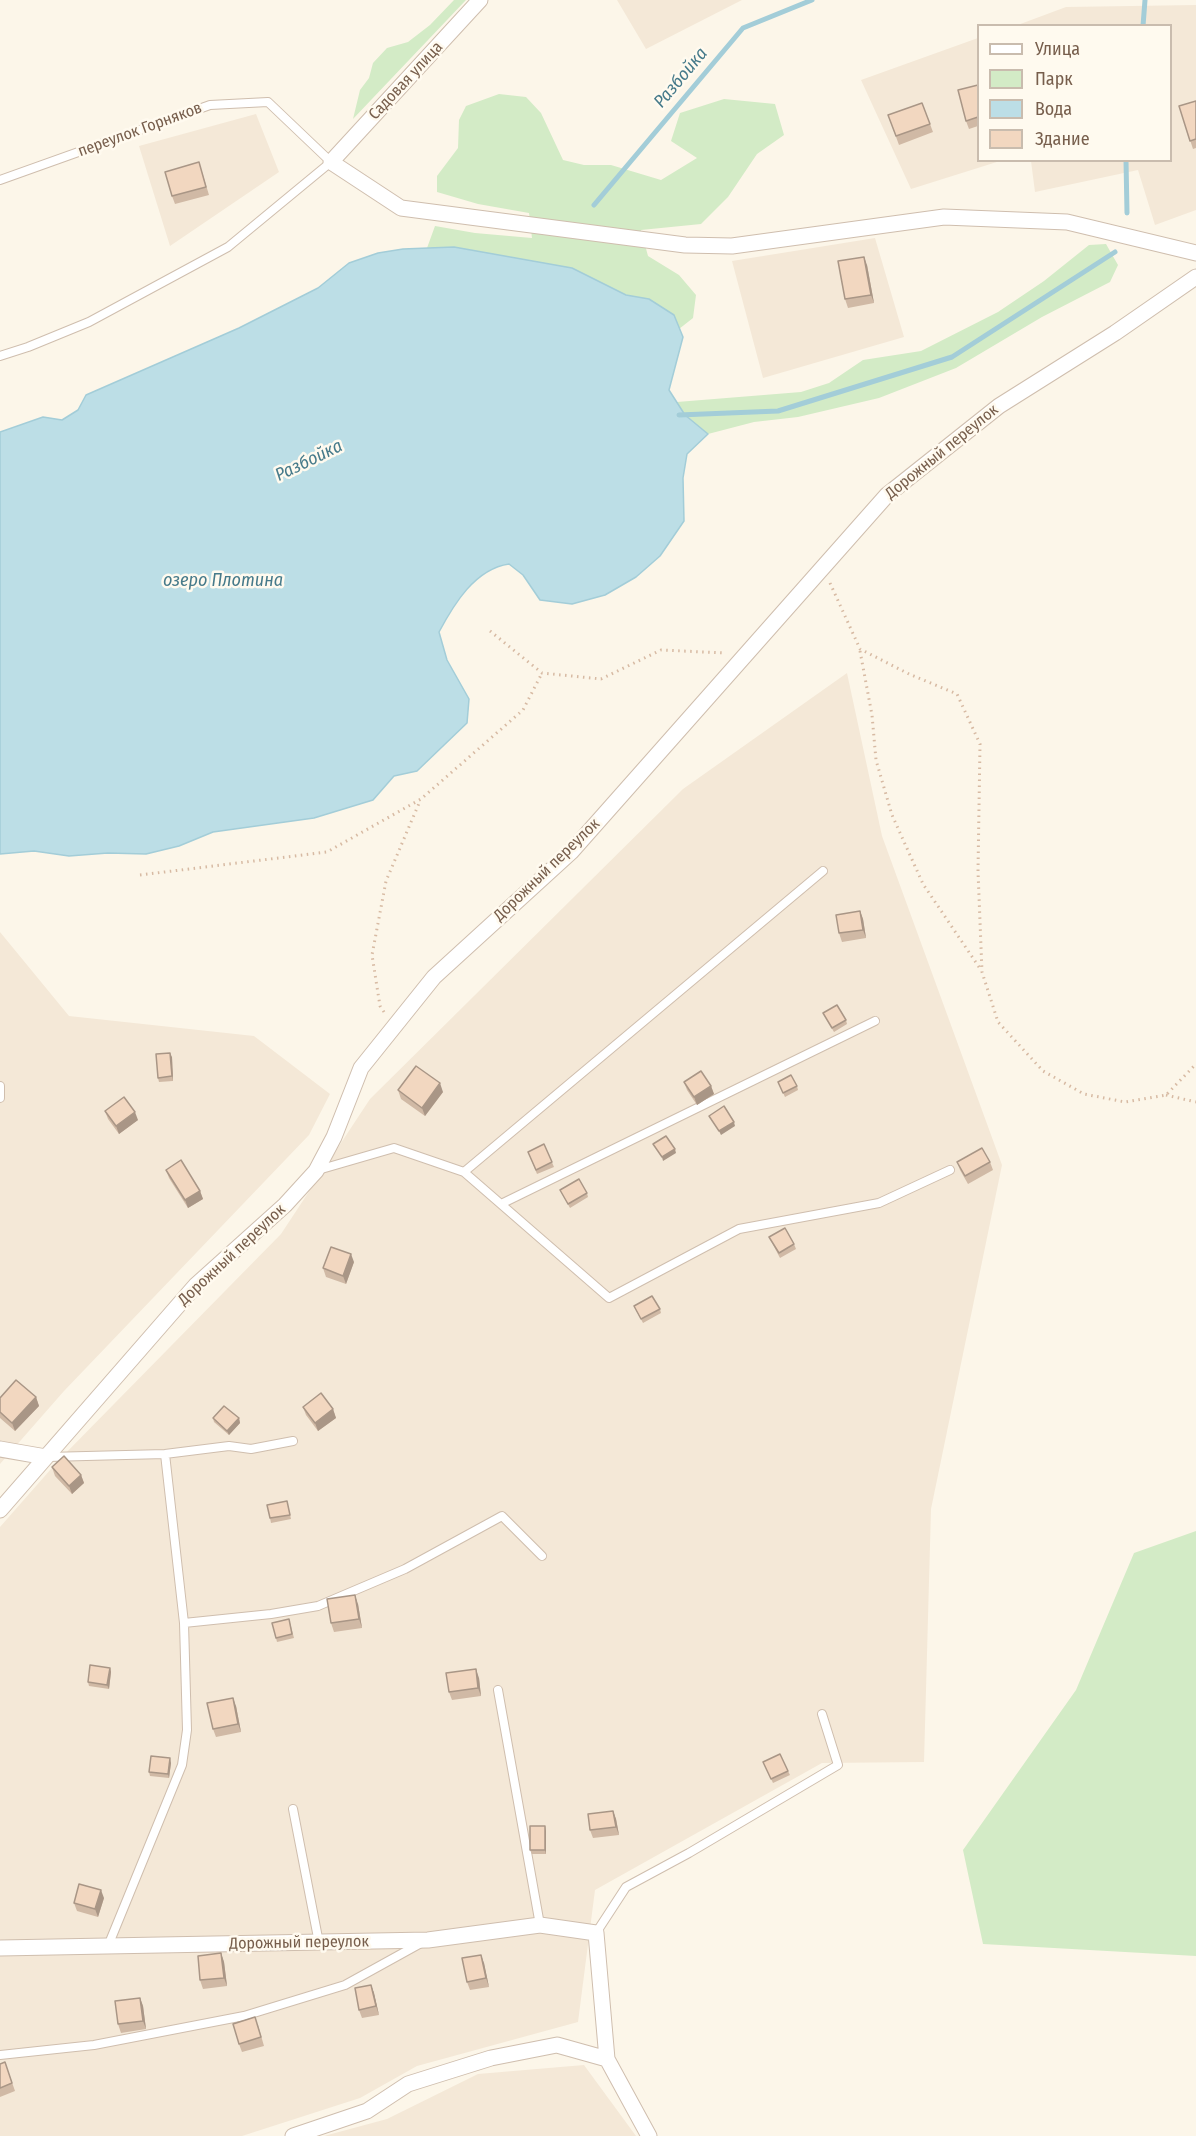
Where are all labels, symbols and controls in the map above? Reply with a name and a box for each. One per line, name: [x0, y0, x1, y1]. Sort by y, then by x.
legend: [977, 24, 1172, 162]
street label: Садовая улица: [365, 38, 447, 124]
text: Улица: [1035, 38, 1080, 60]
water label: Разбойка: [650, 43, 712, 113]
text: Парк: [1035, 68, 1073, 90]
text: Вода: [1035, 98, 1072, 120]
street label: переулок Горняков: [75, 99, 205, 161]
text: Здание: [1035, 128, 1090, 150]
street label: Дорожный переулок: [882, 401, 1002, 503]
water label: Разбойка: [272, 435, 346, 487]
water label: озеро Плотина: [163, 570, 283, 592]
street label: Дорожный переулок: [490, 815, 604, 925]
street label: Дорожный переулок: [174, 1200, 290, 1310]
street label: Дорожный переулок: [229, 1932, 369, 1954]

